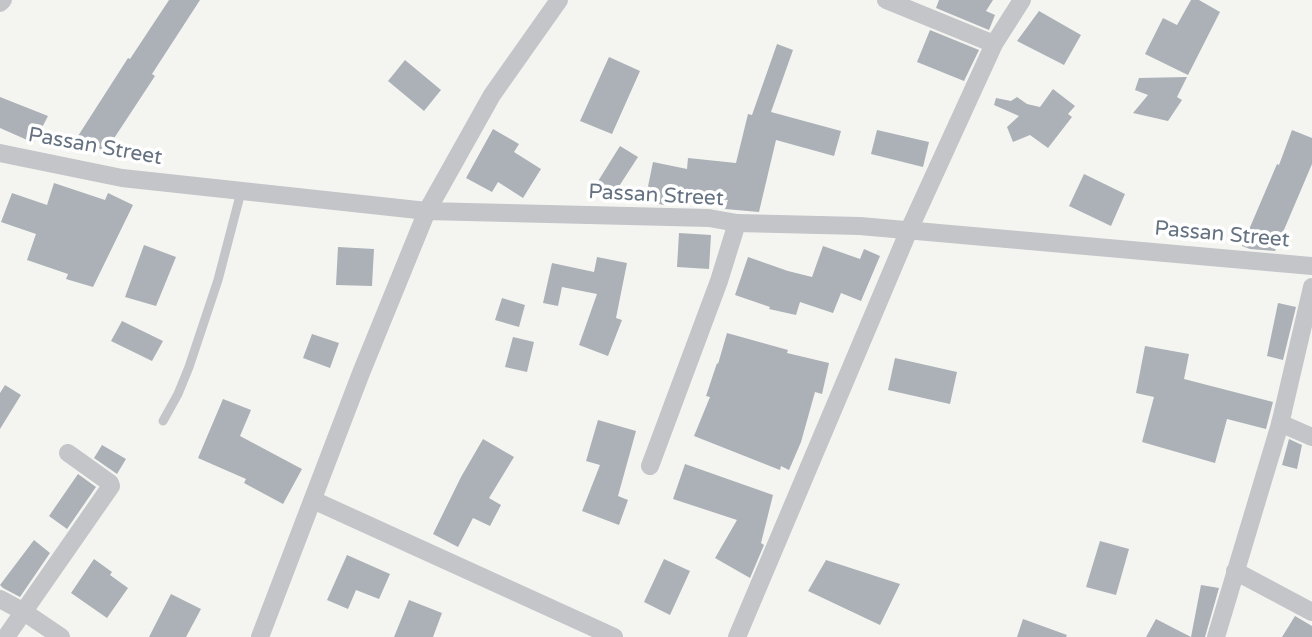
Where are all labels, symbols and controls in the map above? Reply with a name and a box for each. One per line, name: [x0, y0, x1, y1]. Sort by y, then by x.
street label: Passan Street: [26, 123, 164, 171]
street label: Passan Street: [588, 180, 724, 212]
street label: Passan Street: [1153, 217, 1291, 253]

